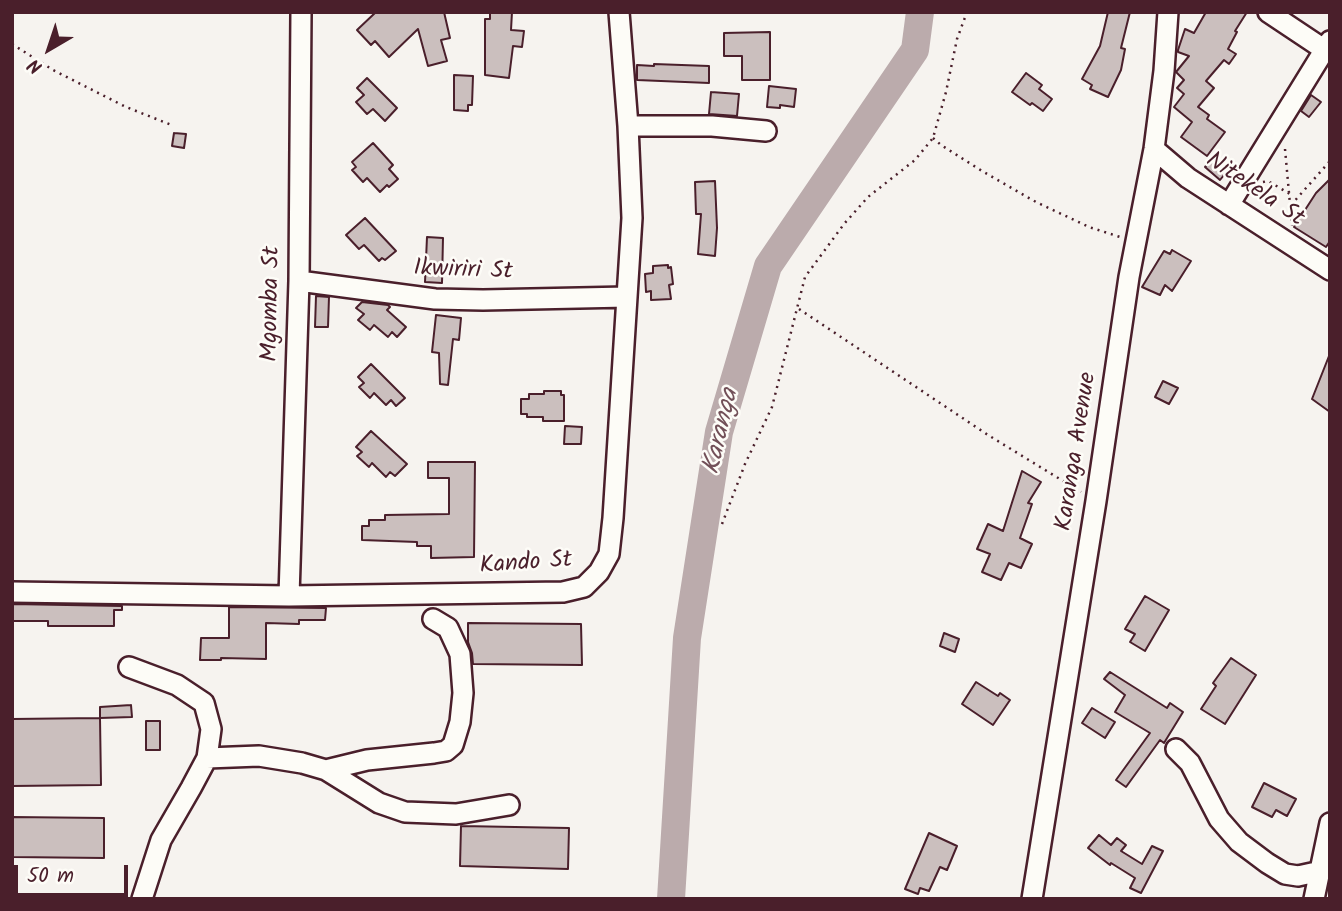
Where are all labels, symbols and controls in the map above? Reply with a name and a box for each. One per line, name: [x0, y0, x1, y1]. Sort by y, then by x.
north arrow: [14, 14, 84, 84]
text: N: [22, 50, 50, 81]
street label: Nitekela St: [1199, 147, 1309, 235]
street label: Mgomba St: [258, 246, 288, 362]
street label: Ikwiriri St: [413, 256, 513, 288]
street label: Karanga Avenue: [1051, 371, 1105, 533]
water label: Karanga: [698, 386, 748, 478]
street label: Kando St: [479, 547, 573, 583]
scale bar: [18, 852, 131, 896]
text: 50 m: [27, 860, 74, 893]

